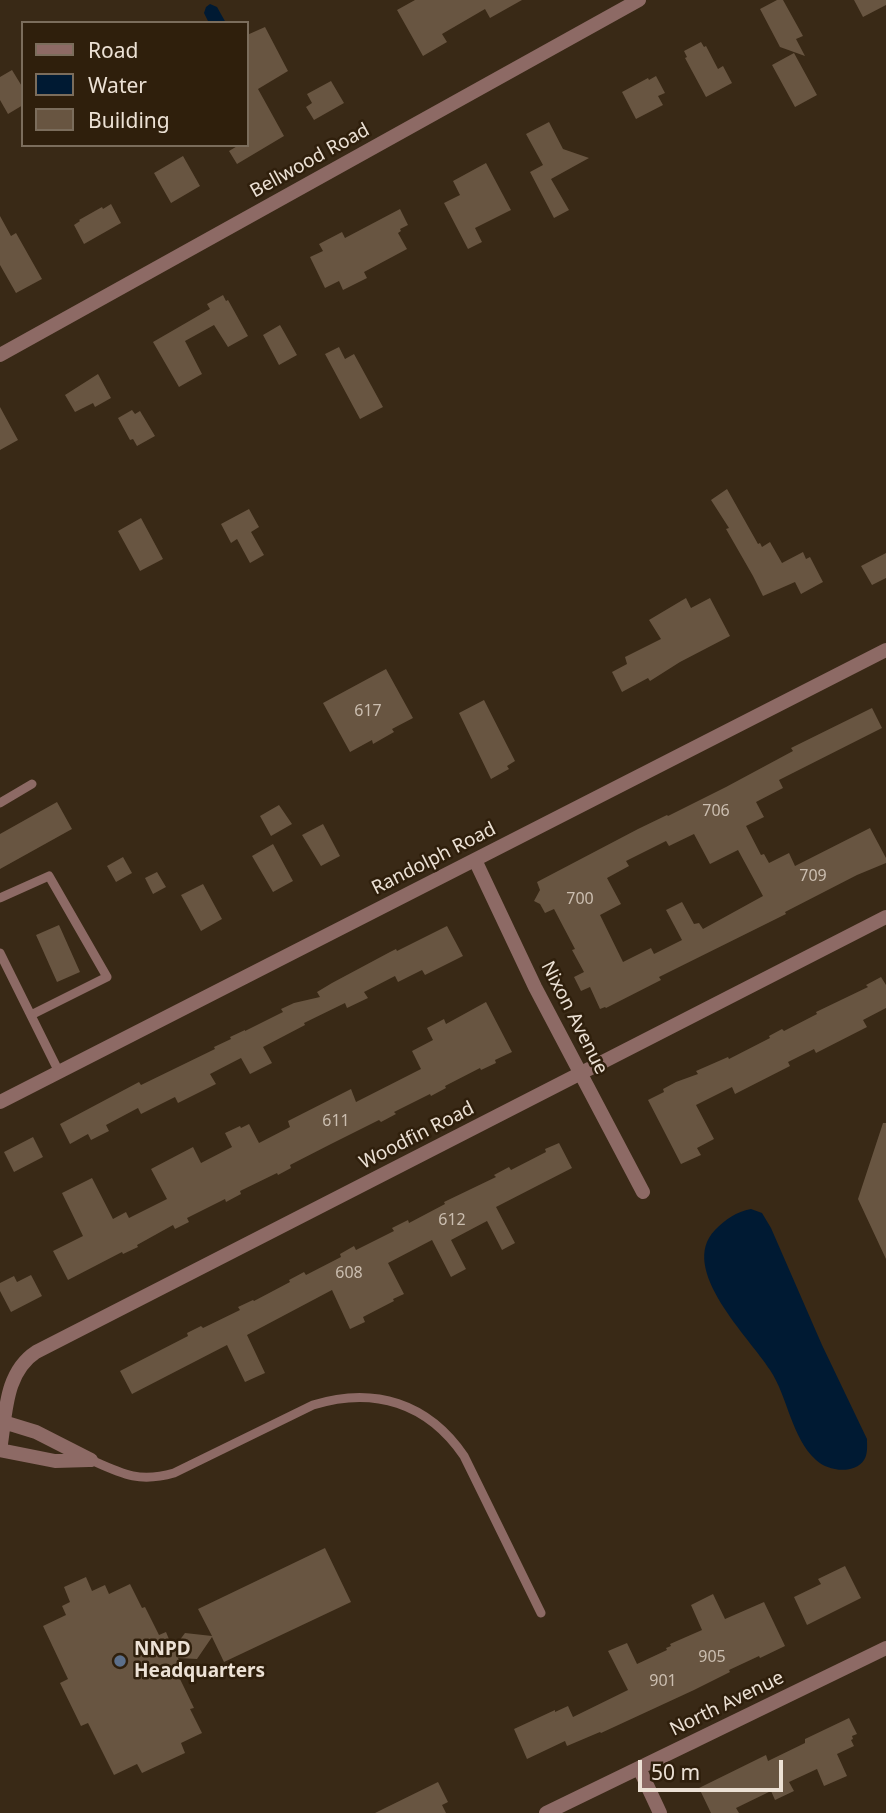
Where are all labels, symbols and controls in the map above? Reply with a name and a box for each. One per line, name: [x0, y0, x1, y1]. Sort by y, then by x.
legend: [21, 21, 248, 147]
text: Road: [88, 36, 138, 64]
text: Water: [88, 71, 147, 99]
text: Building: [88, 106, 170, 134]
street label: Bellwood Road: [246, 119, 374, 203]
house number: 617: [354, 701, 382, 721]
house number: 706: [702, 801, 730, 821]
street label: Randolph Road: [368, 818, 500, 900]
house number: 709: [799, 866, 827, 886]
house number: 700: [566, 889, 594, 909]
street label: Nixon Avenue: [536, 958, 612, 1078]
street label: Woodfin Road: [356, 1097, 478, 1175]
house number: 611: [322, 1111, 350, 1131]
house number: 612: [438, 1210, 466, 1230]
house number: 608: [335, 1263, 363, 1283]
place label: NNPD Headquarters: [134, 1639, 265, 1683]
house number: 905: [698, 1647, 726, 1667]
marker: NNPD Headquarters: [112, 1653, 128, 1669]
street label: North Avenue: [666, 1667, 788, 1741]
house number: 901: [649, 1671, 677, 1691]
scale bar: [641, 1746, 786, 1790]
text: 50 m: [651, 1758, 700, 1786]

